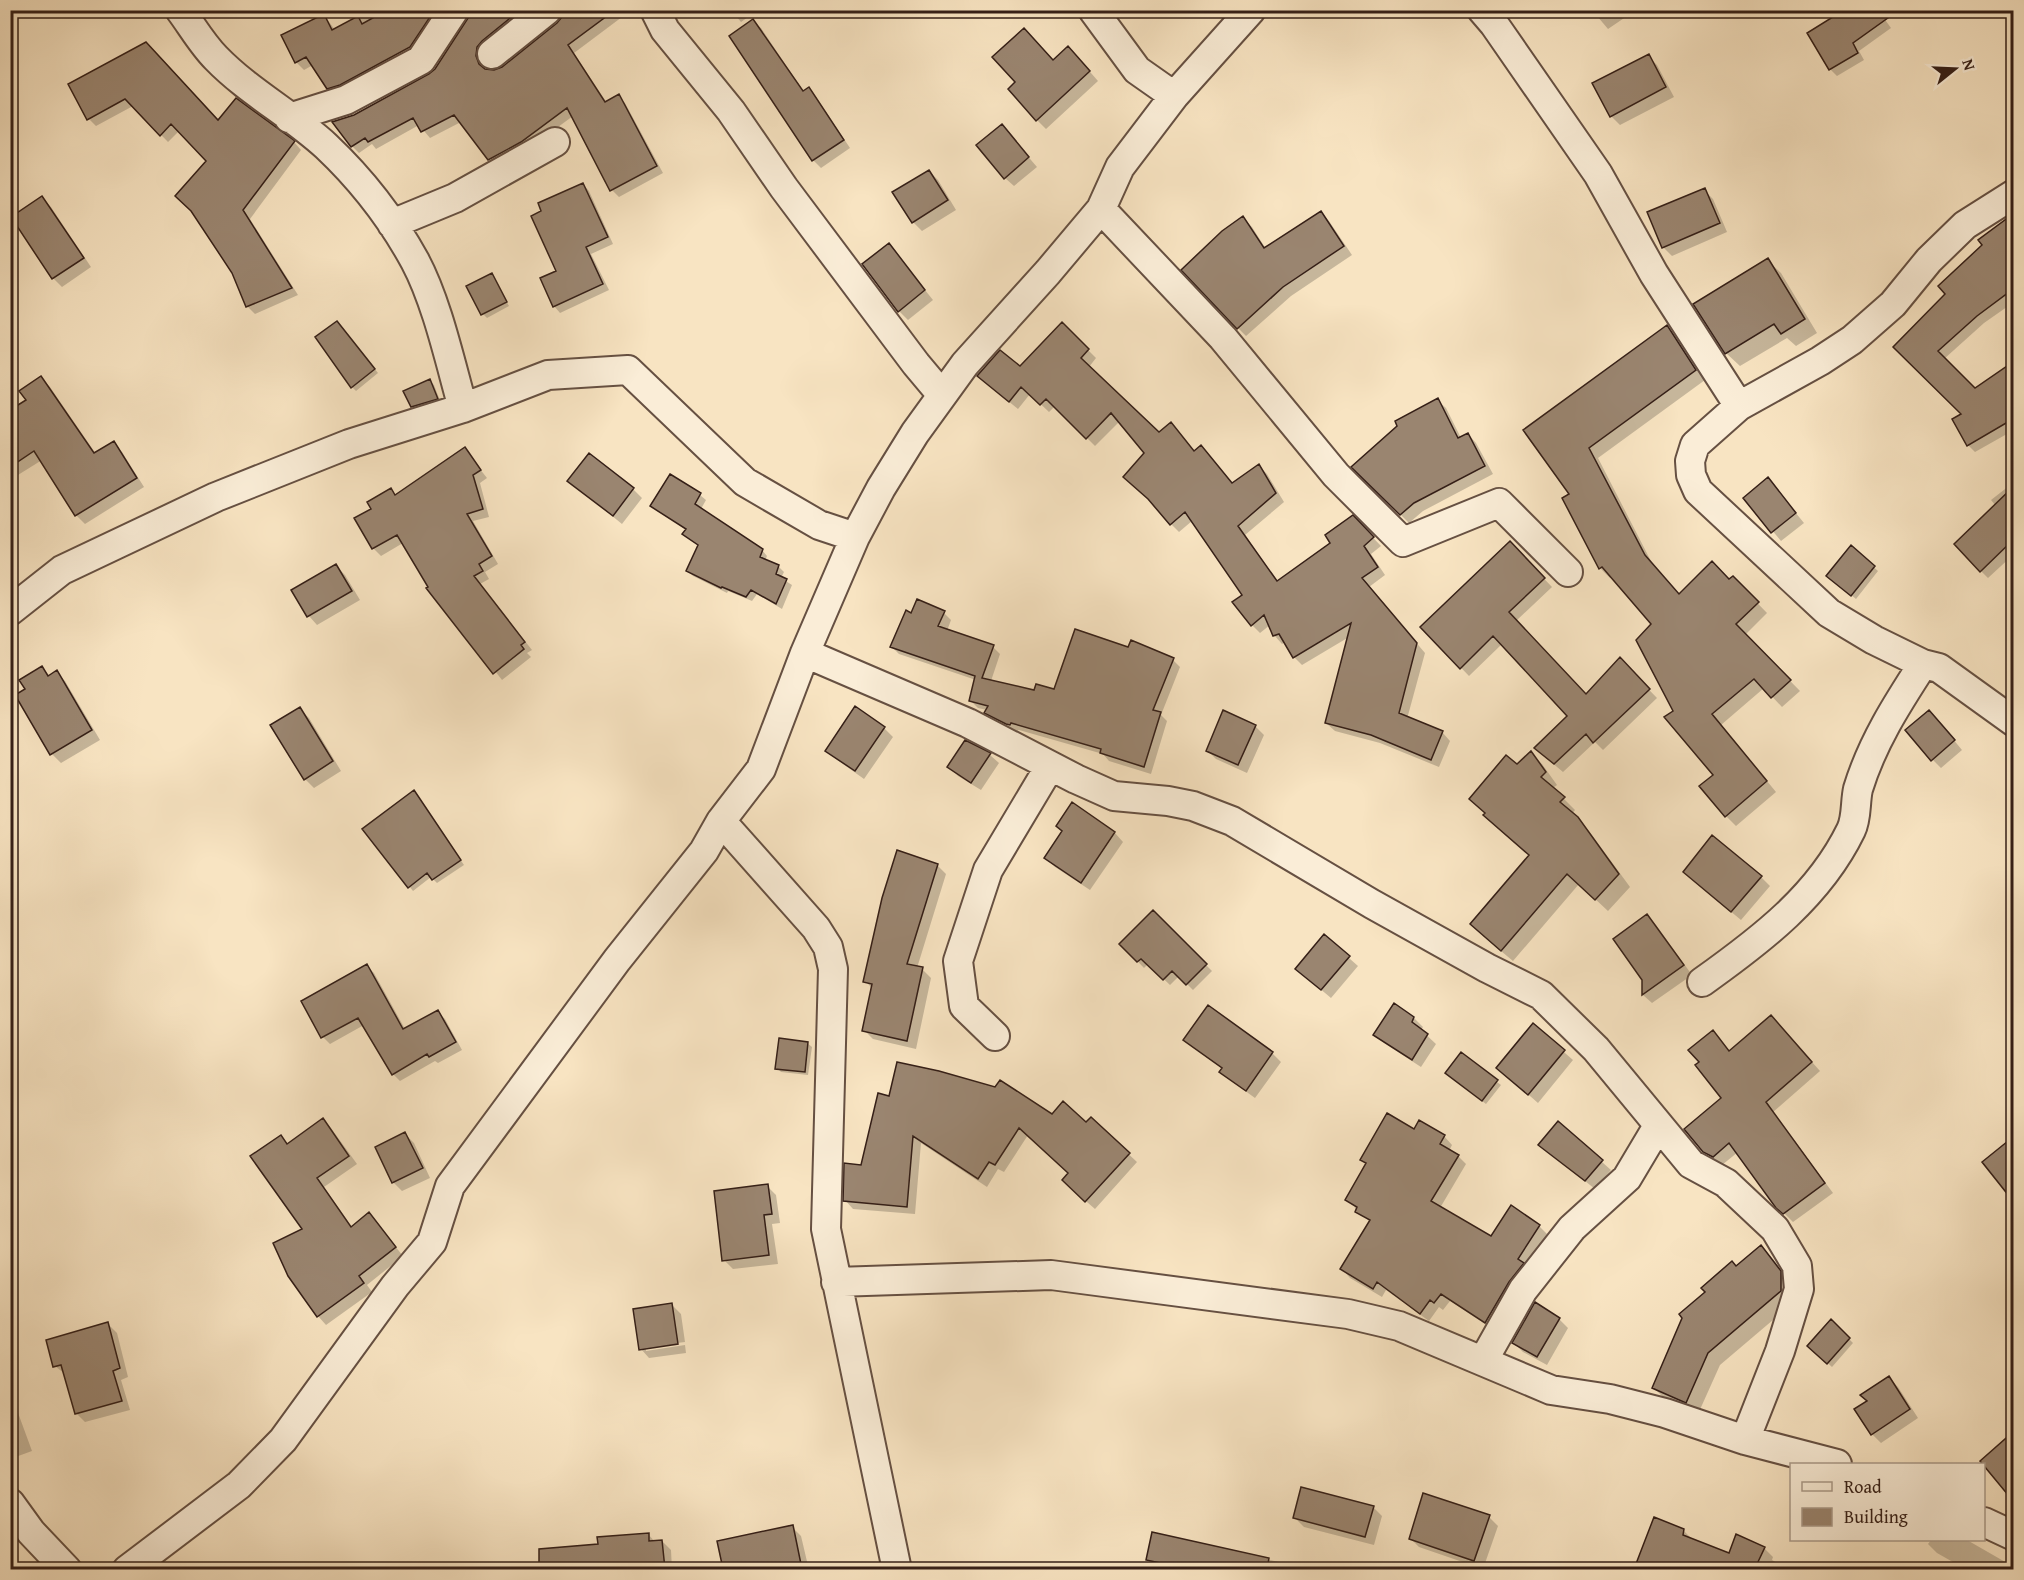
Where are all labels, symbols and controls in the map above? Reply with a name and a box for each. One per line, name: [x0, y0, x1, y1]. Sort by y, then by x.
north arrow: [1925, 39, 1985, 99]
text: N: [1956, 56, 1982, 73]
legend: [1790, 1463, 1985, 1541]
text: Road: [1844, 1473, 1882, 1500]
text: Building: [1844, 1503, 1908, 1530]

